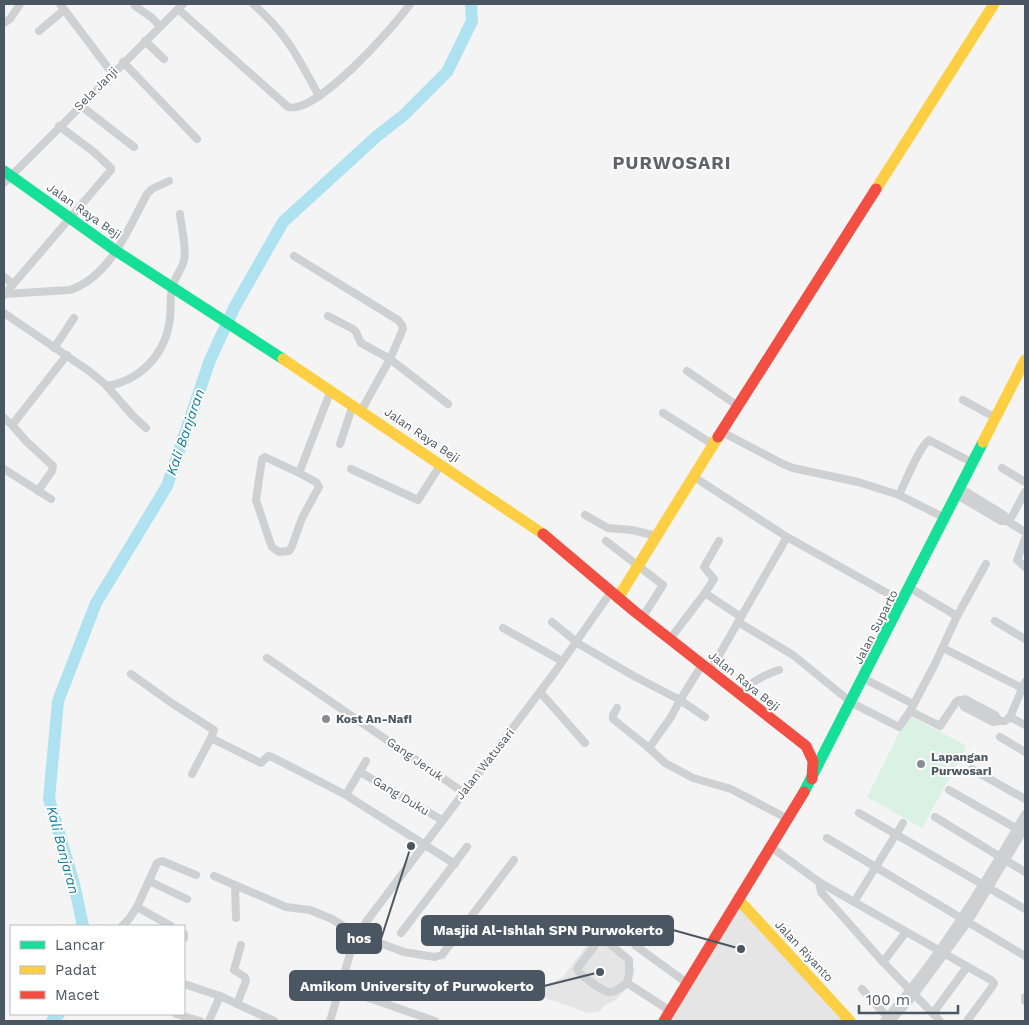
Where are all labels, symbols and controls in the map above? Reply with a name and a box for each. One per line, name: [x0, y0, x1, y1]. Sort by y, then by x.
street label: Sela Janji: [71, 64, 121, 114]
district label: PURWOSARI: [613, 152, 731, 173]
street label: Jalan Raya Beji: [44, 180, 124, 242]
water label: Kali Banjaran: [163, 387, 207, 477]
street label: Jalan Raya Beji: [382, 405, 462, 465]
street label: Jalan Suparto: [851, 588, 901, 666]
street label: Jalan Raya Beji: [706, 648, 782, 714]
place label: Kost An-Nafi: [336, 712, 412, 726]
marker: Kost An-Nafi: [320, 713, 332, 725]
street label: Jalan Watusari: [453, 726, 517, 802]
street label: Gang Jeruk: [384, 734, 446, 784]
place label: Lapangan Purwosari: [931, 750, 991, 778]
marker: Lapangan Purwosari: [915, 758, 927, 770]
street label: Gang Duku: [370, 774, 432, 818]
water label: Kali Banjaran: [44, 804, 82, 896]
callout: Masjid Al-Ishlah SPN Purwokerto: [422, 916, 673, 945]
street label: Jalan Riyanto: [772, 917, 836, 985]
text: Masjid Al-Ishlah SPN Purwokerto: [433, 922, 663, 938]
callout: hos: [337, 924, 381, 953]
legend: [10, 925, 185, 1015]
text: hos: [347, 930, 372, 946]
text: Lancar: [55, 936, 105, 954]
text: Padat: [55, 961, 97, 979]
callout: Amikom University of Purwokerto: [290, 971, 544, 1000]
text: Amikom University of Purwokerto: [300, 978, 534, 994]
scale bar: [859, 982, 958, 1014]
text: Macet: [55, 986, 100, 1004]
text: 100 m: [866, 991, 910, 1009]

